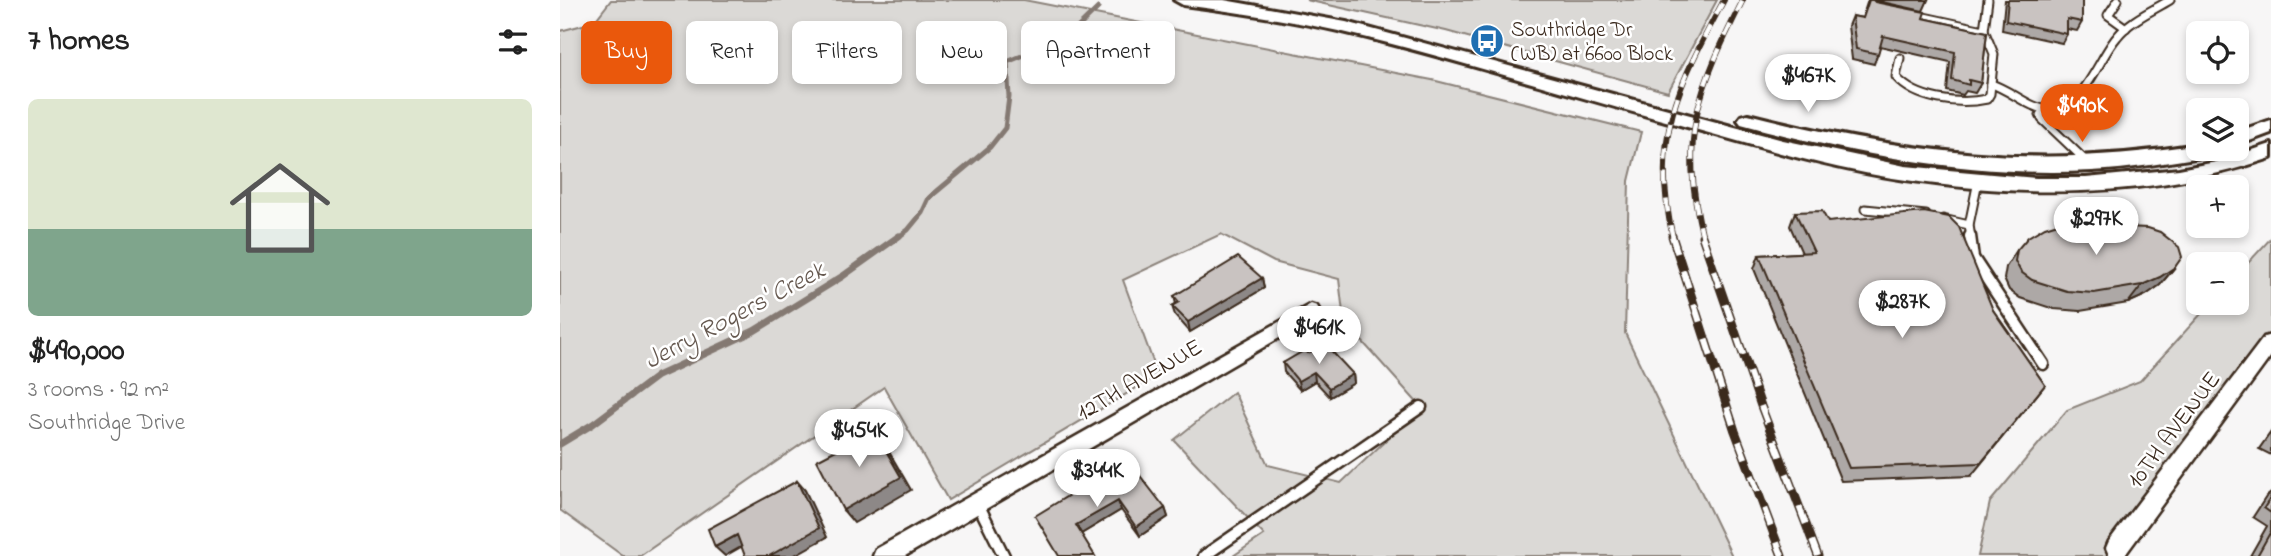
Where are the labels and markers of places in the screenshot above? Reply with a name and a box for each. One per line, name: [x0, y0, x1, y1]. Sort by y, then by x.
place label: Southridge Dr (WB) at 6600 Block: [1511, 16, 1674, 70]
bus stop icon: Southridge Dr (WB) at 6600 Block: [1468, 22, 1506, 60]
pin: $467K: [1759, 54, 1857, 114]
pin: $490K: [2033, 85, 2131, 144]
pin: $297K: [2047, 198, 2145, 257]
pin: $287K: [1853, 280, 1951, 340]
pin: $461K: [1270, 306, 1368, 366]
pin: $454K: [810, 410, 908, 469]
pin: $344K: [1048, 449, 1146, 509]

